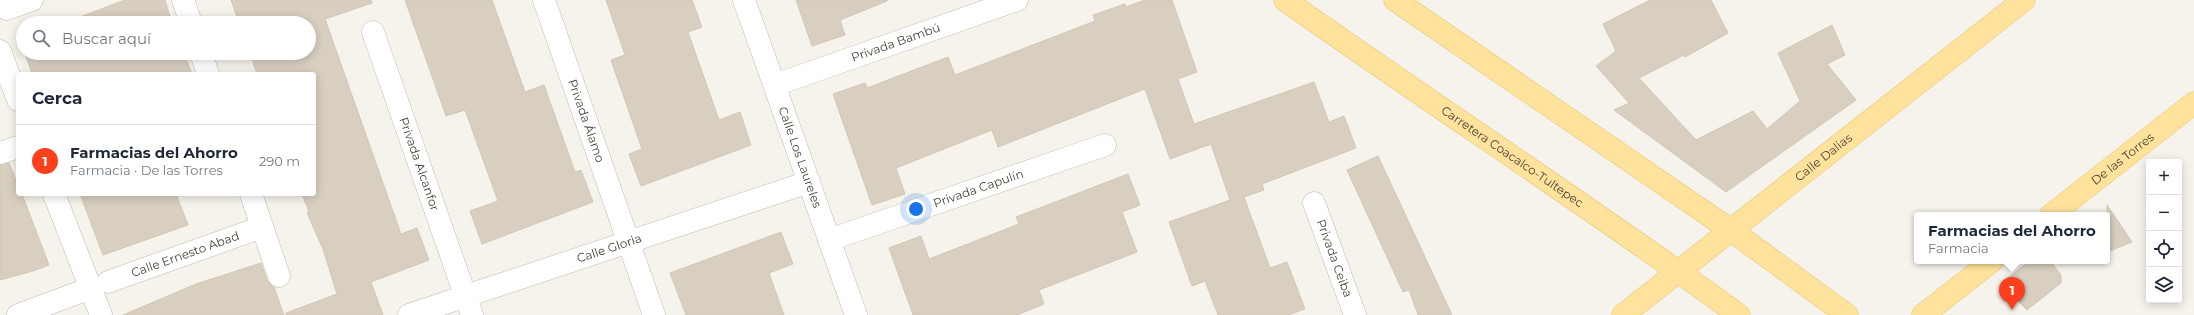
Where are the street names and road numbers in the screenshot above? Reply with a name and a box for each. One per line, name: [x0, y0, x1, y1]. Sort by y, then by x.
street label: Privada Bambú: [849, 20, 942, 65]
street label: Privada Álamo: [565, 77, 608, 164]
street label: Carretera Coacalco-Tultepec: [1438, 102, 1587, 210]
street label: Calle Los Laureles: [776, 105, 825, 210]
street label: Privada Alcanfor: [396, 115, 443, 213]
street label: De las Torres: [2088, 129, 2157, 188]
street label: Calle Dalias: [1792, 130, 1855, 184]
street label: Privada Capulín: [931, 166, 1025, 211]
street label: Privada Ceiba: [1314, 217, 1356, 299]
street label: Calle Ernesto Abad: [129, 228, 241, 280]
street label: Calle Gloria: [575, 230, 643, 266]

